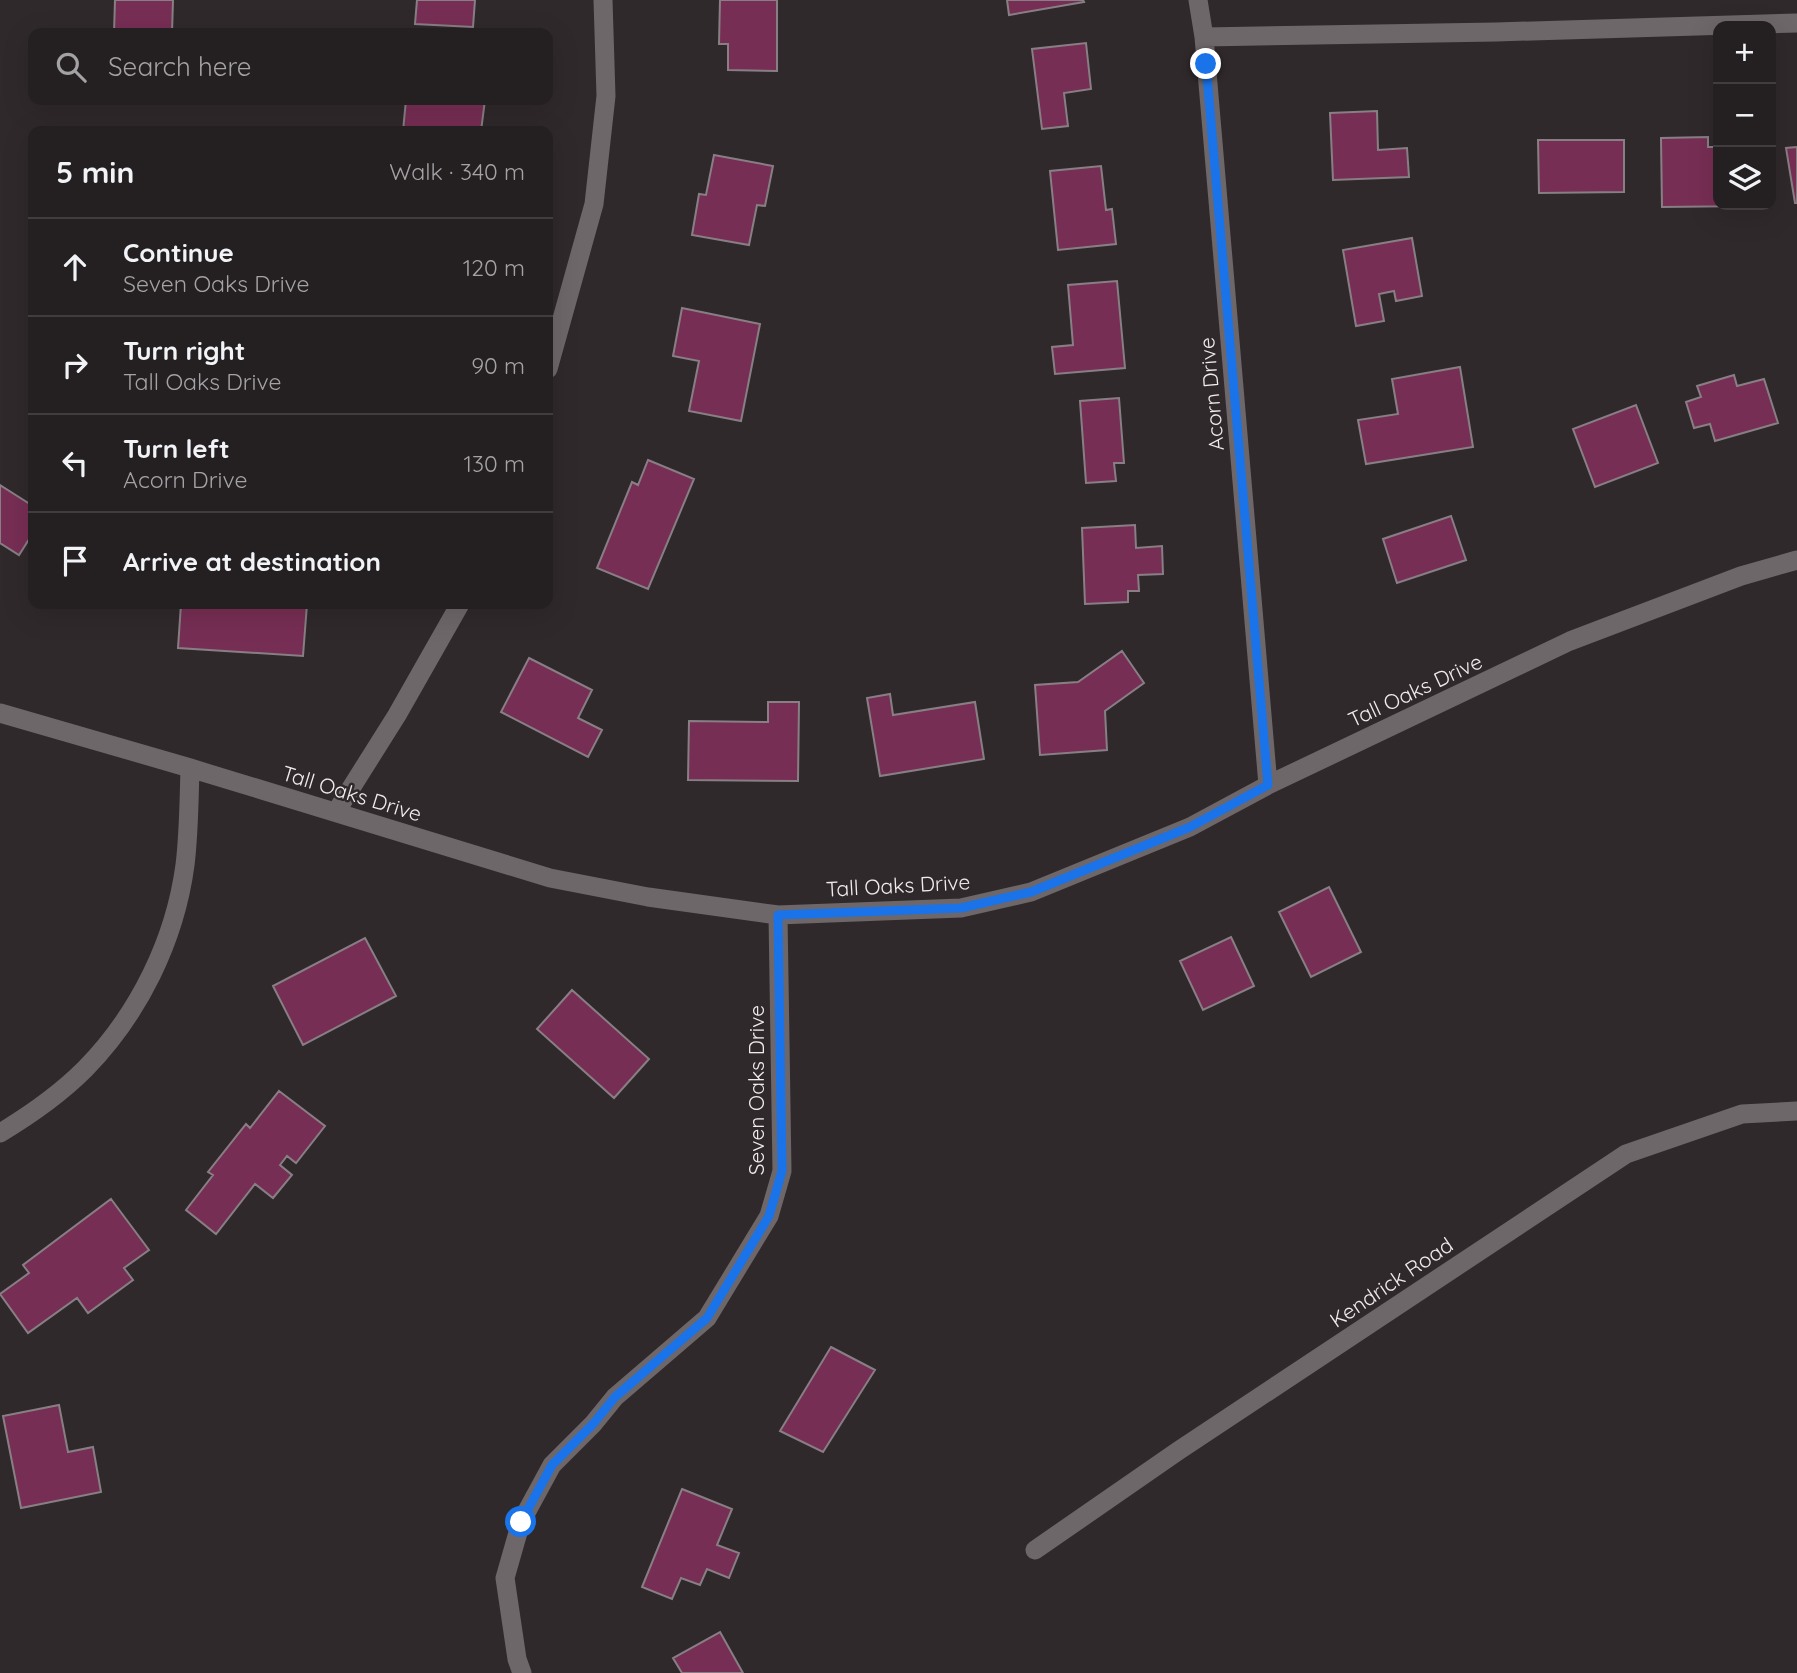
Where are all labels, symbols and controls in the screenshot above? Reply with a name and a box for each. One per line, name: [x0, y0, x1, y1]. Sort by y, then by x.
map controls: [1713, 21, 1776, 210]
button: +: [1713, 21, 1776, 84]
search box: [28, 28, 553, 105]
icon: search: [52, 48, 90, 86]
route end: [1190, 48, 1221, 79]
text: Search here: [108, 50, 252, 83]
button: −: [1713, 84, 1776, 147]
button: layers: [1713, 147, 1776, 210]
text: 5 min: [56, 153, 134, 191]
text: Walk · 340 m: [389, 157, 525, 186]
text: Continue: [123, 236, 234, 269]
icon: ahead: [56, 248, 94, 286]
text: 120 m: [463, 253, 525, 282]
text: Seven Oaks Drive: [123, 269, 310, 298]
text: Turn right: [123, 334, 245, 367]
street label: Acorn Drive: [1193, 336, 1229, 452]
icon: right: [56, 346, 94, 384]
text: 90 m: [471, 351, 525, 380]
text: Tall Oaks Drive: [123, 367, 282, 396]
text: Turn left: [123, 432, 230, 465]
icon: left: [56, 444, 94, 482]
text: 130 m: [463, 449, 525, 478]
text: Acorn Drive: [123, 465, 247, 494]
icon: arrive: [56, 542, 94, 580]
text: Arrive at destination: [123, 545, 381, 578]
street label: Tall Oaks Drive: [1344, 648, 1486, 732]
street label: Tall Oaks Drive: [279, 759, 425, 827]
street label: Tall Oaks Drive: [825, 868, 971, 902]
street label: Seven Oaks Drive: [743, 1005, 769, 1175]
street label: Kendrick Road: [1324, 1231, 1458, 1333]
route start: [505, 1506, 536, 1537]

